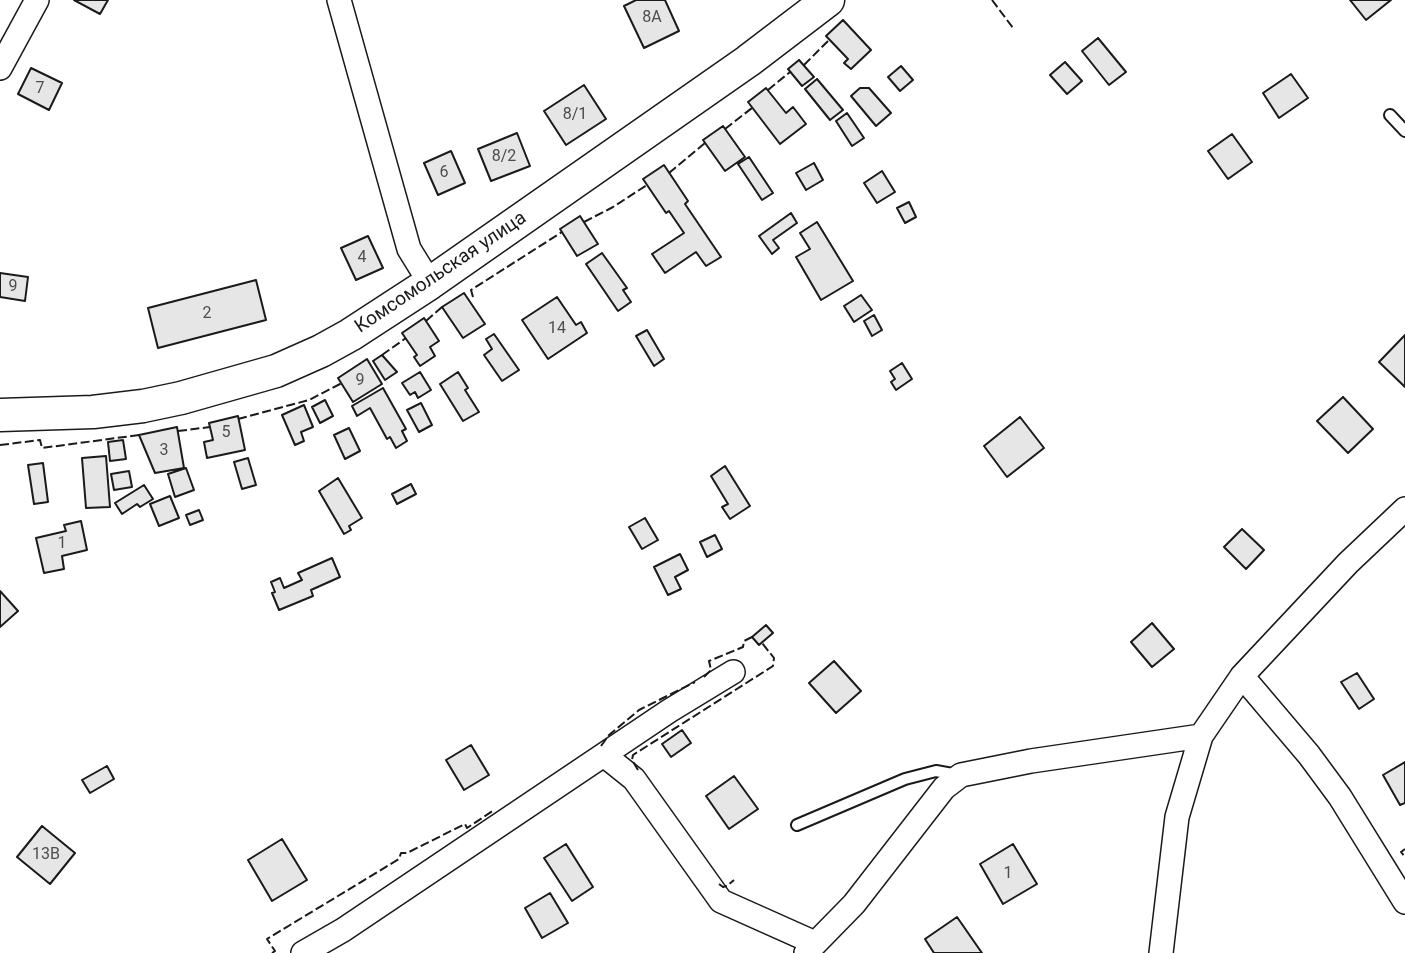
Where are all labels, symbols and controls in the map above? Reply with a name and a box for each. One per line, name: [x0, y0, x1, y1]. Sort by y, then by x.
house number: 8А: [642, 8, 662, 28]
house number: 7: [36, 79, 44, 99]
house number: 8/1: [563, 105, 587, 125]
house number: 8/2: [492, 147, 516, 167]
house number: 6: [440, 163, 448, 183]
street label: Комсомольская улица: [351, 207, 531, 339]
house number: 4: [358, 248, 366, 268]
house number: 9: [9, 277, 17, 297]
house number: 2: [203, 304, 211, 324]
house number: 14: [548, 319, 566, 339]
house number: 9: [356, 371, 364, 391]
house number: 5: [222, 423, 230, 443]
house number: 3: [160, 441, 168, 461]
house number: 1: [58, 534, 66, 554]
house number: 13В: [32, 845, 60, 865]
house number: 1: [1004, 864, 1012, 884]

